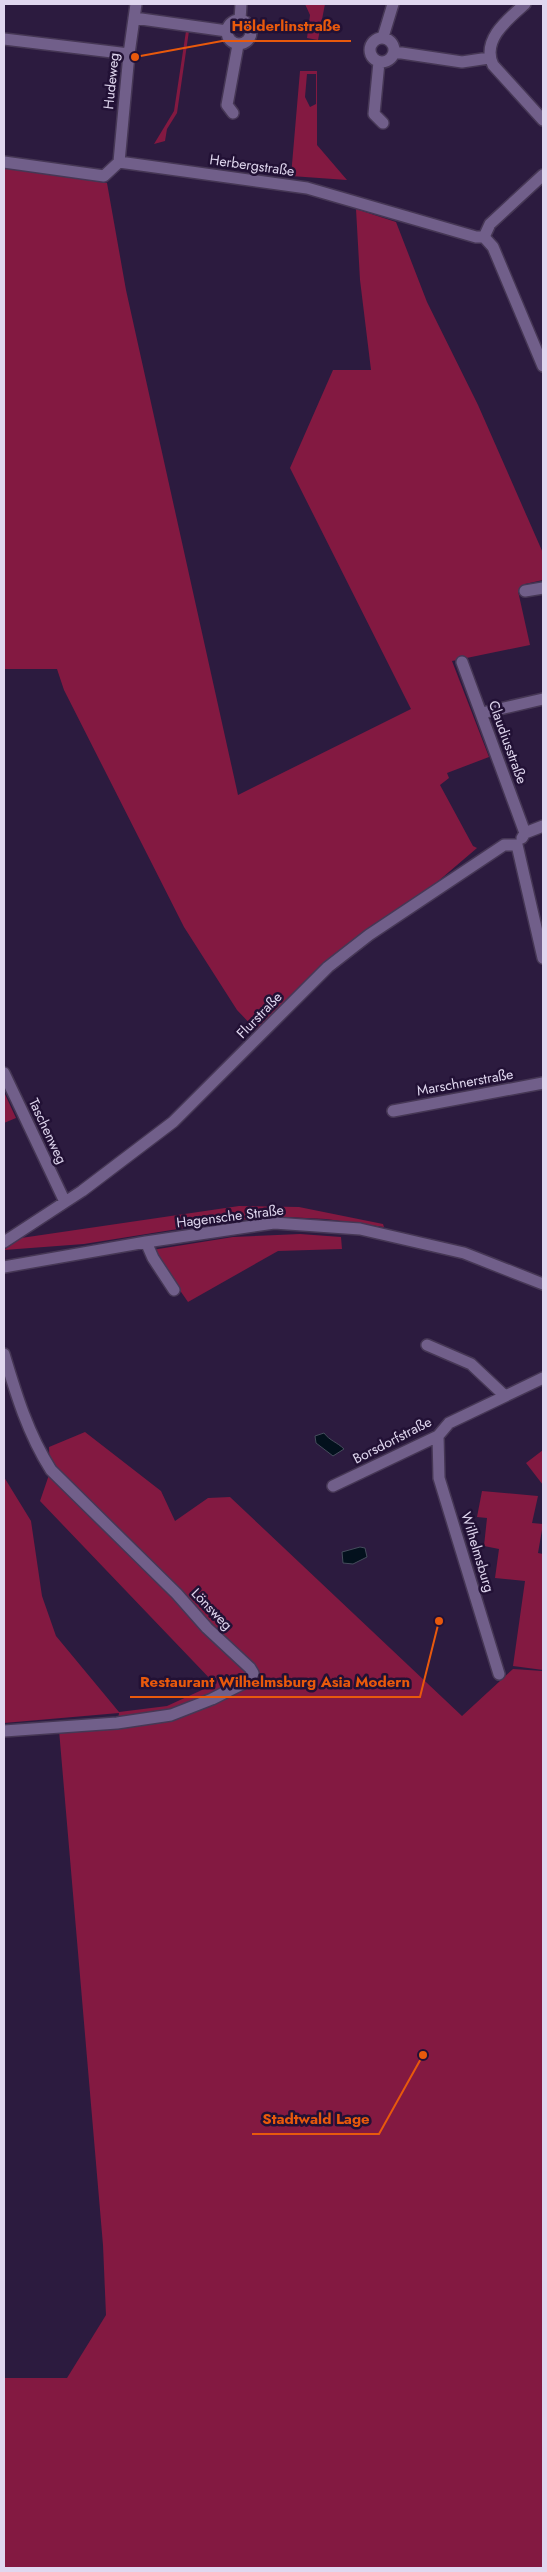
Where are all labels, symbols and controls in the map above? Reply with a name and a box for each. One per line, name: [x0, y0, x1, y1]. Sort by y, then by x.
callout: Hölderlinstraße: [222, 11, 351, 41]
text: Hölderlinstraße: [231, 15, 341, 37]
street label: Hudeweg: [98, 52, 124, 110]
street label: Herbergstraße: [208, 149, 296, 181]
street label: Claudiusstraße: [484, 698, 532, 786]
street label: Flurstraße: [232, 987, 286, 1043]
street label: Marschnerstraße: [415, 1064, 515, 1100]
street label: Taschenweg: [24, 1095, 72, 1167]
street label: Hagensche Straße: [175, 1199, 285, 1233]
street label: Borsdorfstraße: [349, 1412, 435, 1468]
street label: Wilhelmsburg: [456, 1509, 500, 1595]
street label: Lönsweg: [187, 1584, 237, 1634]
callout: Restaurant Wilhelmsburg Asia Modern: [130, 1667, 420, 1697]
text: Restaurant Wilhelmsburg Asia Modern: [140, 1671, 410, 1693]
callout: Stadtwald Lage: [252, 2104, 379, 2134]
text: Stadtwald Lage: [262, 2108, 370, 2130]

